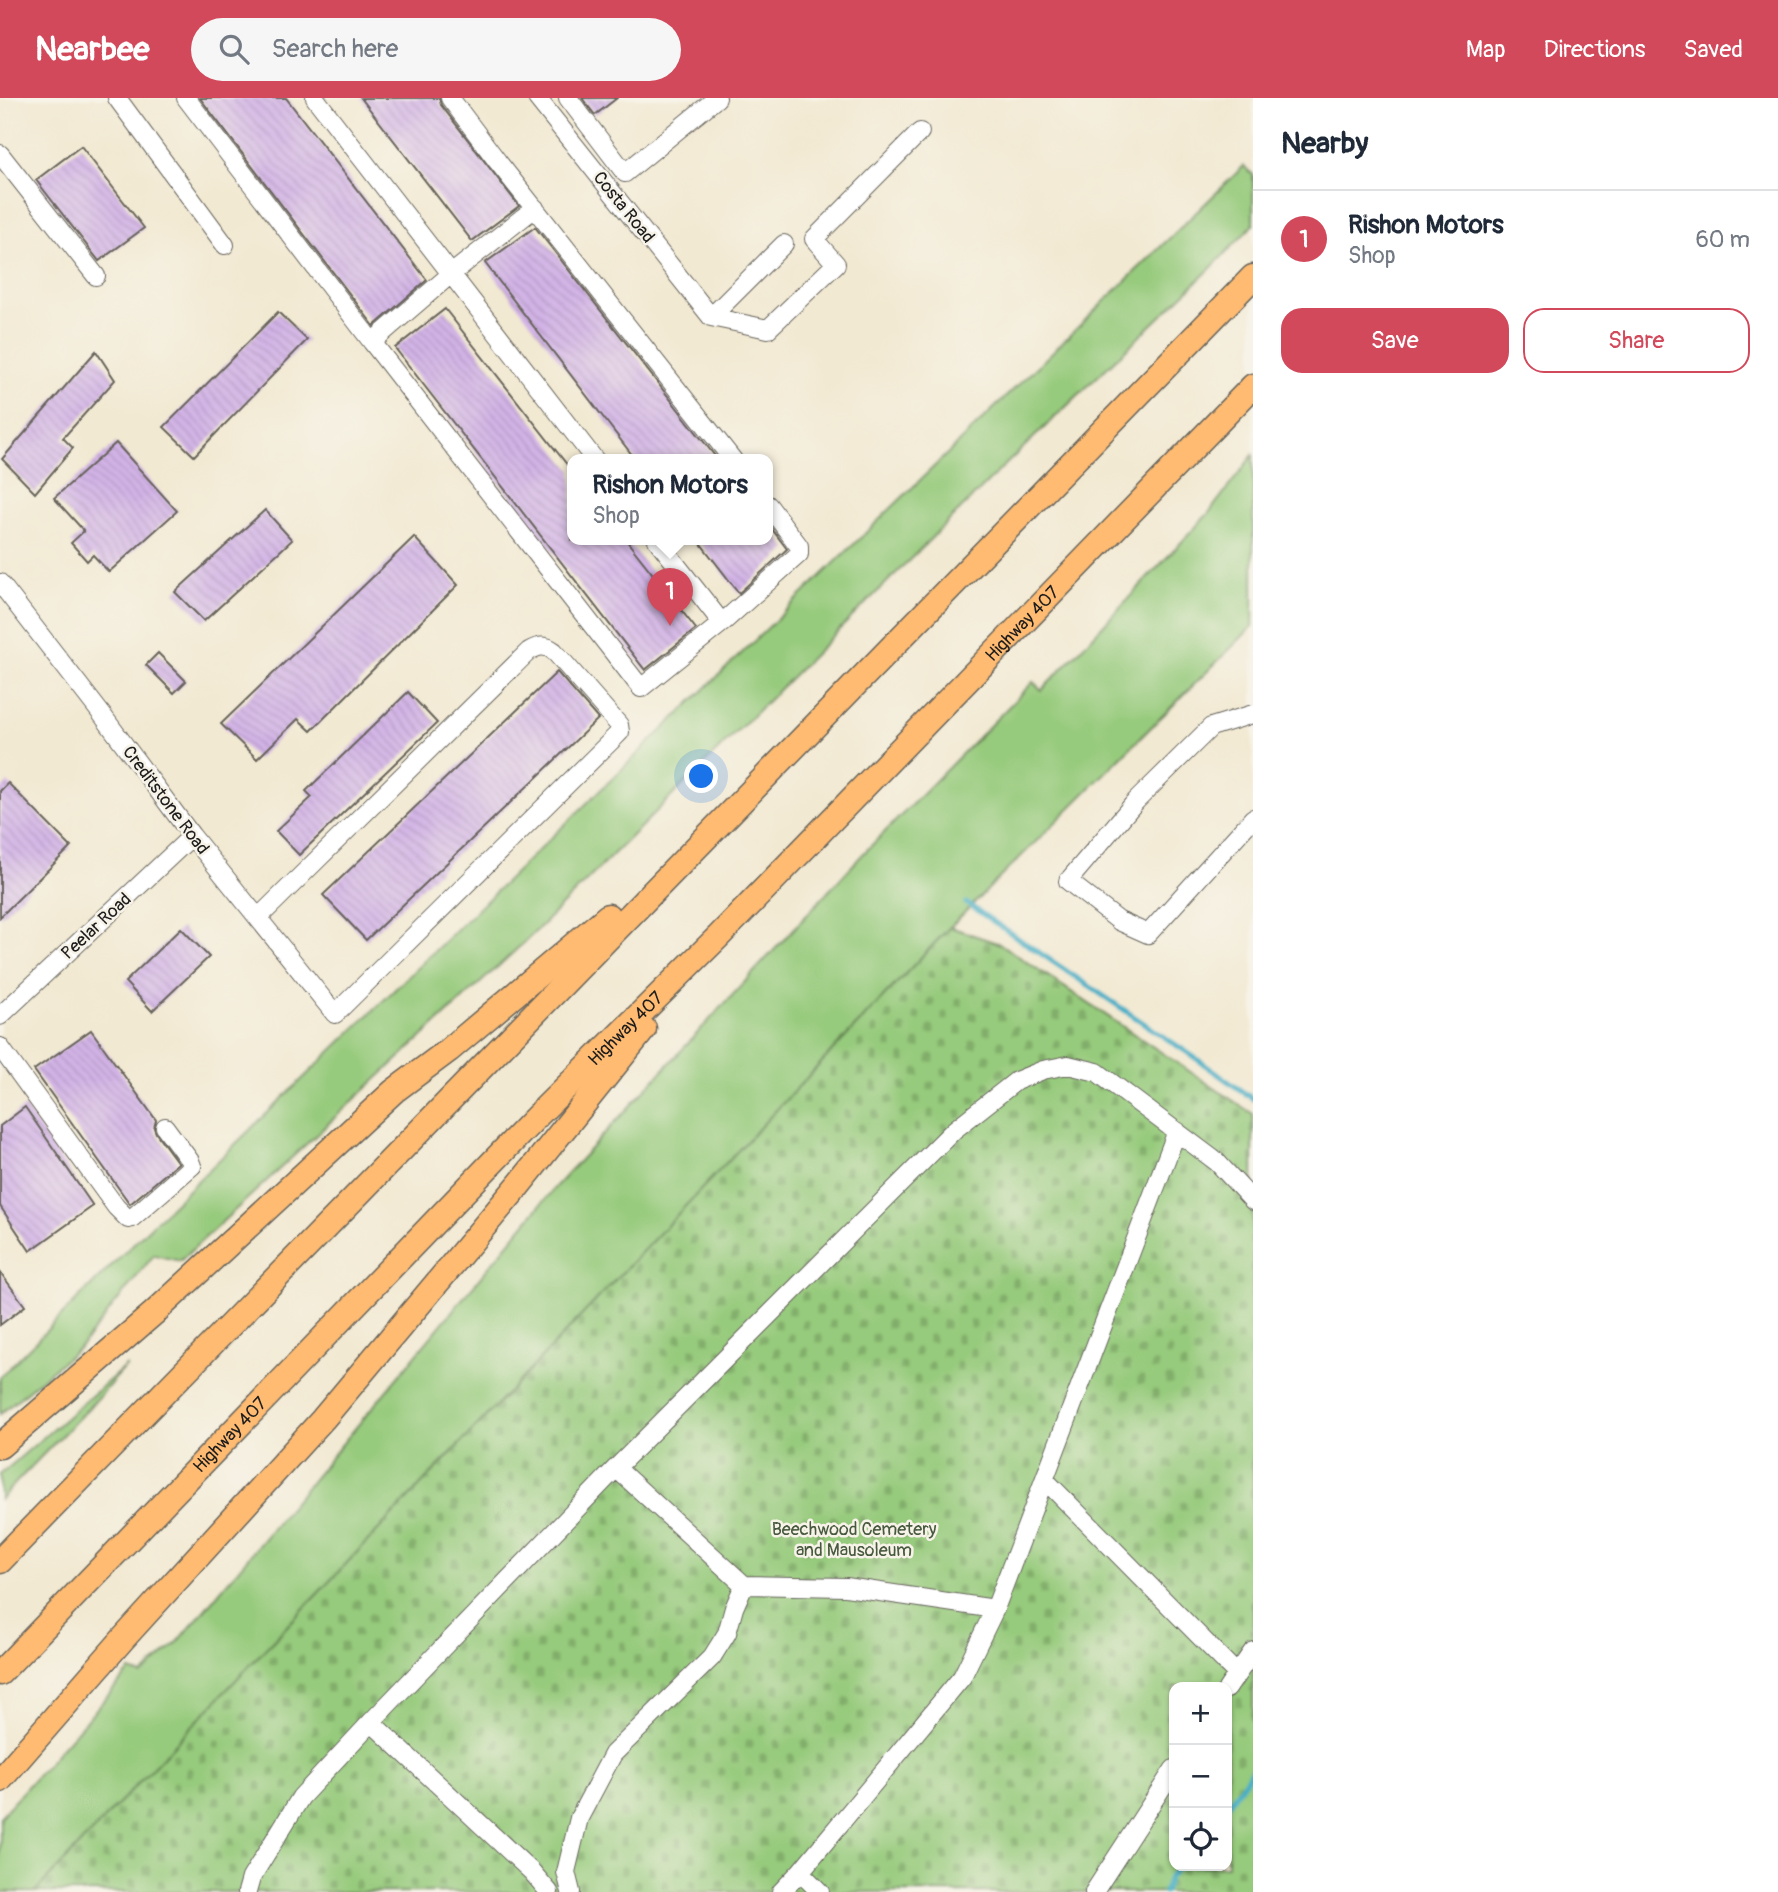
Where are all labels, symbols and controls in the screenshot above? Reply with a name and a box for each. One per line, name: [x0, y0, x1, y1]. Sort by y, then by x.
search box: [191, 18, 681, 81]
text: Nearbee: [35, 29, 149, 70]
icon: search: [215, 30, 253, 68]
text: Search here: [271, 33, 398, 65]
text: Map: [1466, 35, 1506, 64]
text: Directions: [1544, 35, 1645, 64]
text: Saved: [1683, 35, 1743, 64]
text: Nearby: [1281, 125, 1368, 162]
street label: Costa Road: [588, 167, 659, 248]
text: Rishon Motors: [1348, 209, 1504, 241]
text: 1: [1300, 225, 1309, 254]
text: 60 m: [1695, 225, 1750, 254]
text: Shop: [1348, 241, 1396, 270]
button: Save: [1281, 308, 1509, 373]
button: Share: [1523, 308, 1750, 373]
popup: [567, 454, 773, 545]
text: Rishon Motors: [592, 469, 748, 501]
text: Shop: [592, 501, 640, 530]
pin: 1: [647, 568, 693, 626]
street label: Highway 407: [981, 581, 1065, 667]
street label: Creditstone Road: [117, 741, 214, 859]
your location: [684, 759, 718, 793]
street label: Peelar Road: [56, 888, 136, 965]
street label: Highway 407: [583, 986, 669, 1071]
street label: Highway 407: [188, 1392, 272, 1478]
park label: Beechwood Cemetery and Mausoleum: [772, 1518, 937, 1562]
map controls: [1169, 1682, 1232, 1871]
button: +: [1169, 1682, 1232, 1745]
button: −: [1169, 1745, 1232, 1808]
button: locate: [1169, 1808, 1232, 1871]

